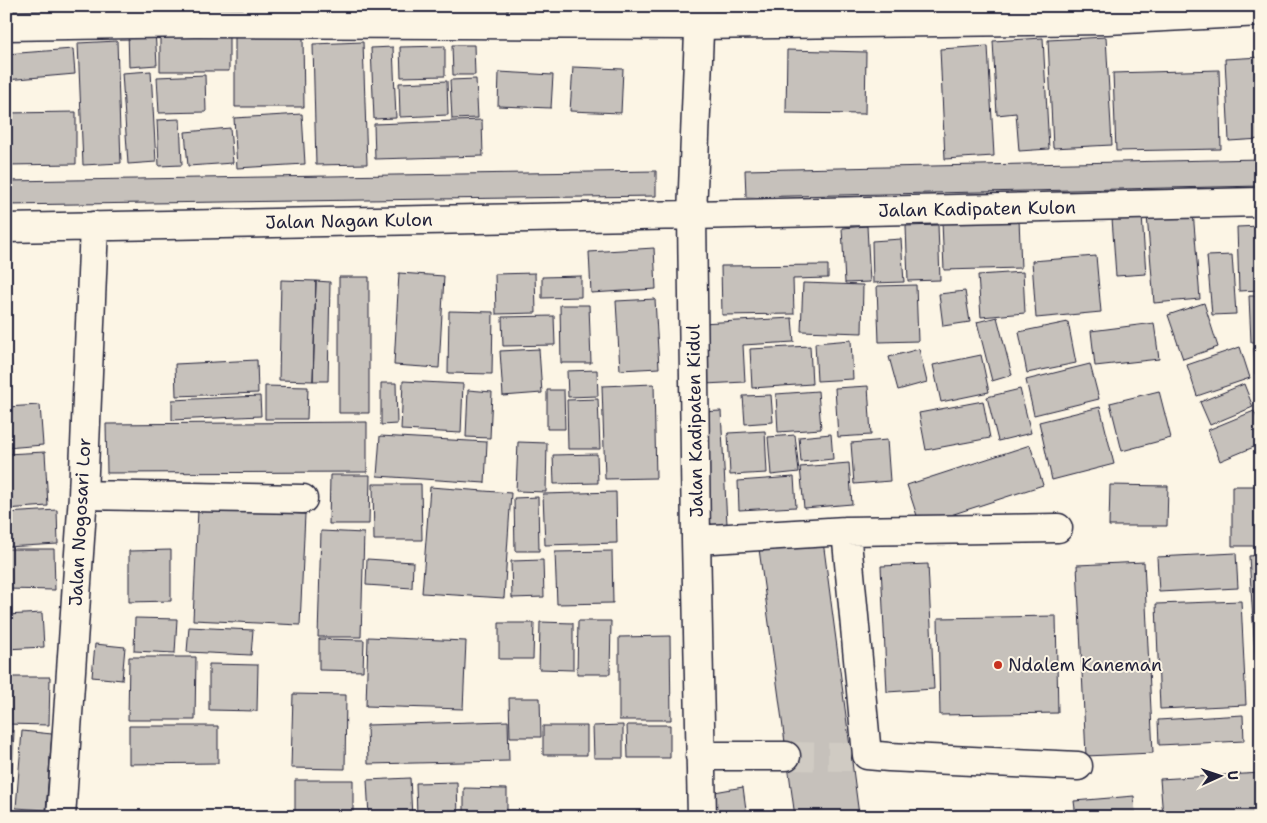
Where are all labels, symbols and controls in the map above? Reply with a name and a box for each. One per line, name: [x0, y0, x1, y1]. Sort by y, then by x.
street label: Jalan Kadipaten Kulon: [878, 195, 1076, 223]
street label: Jalan Nagan Kulon: [265, 208, 433, 234]
street label: Jalan Kadipaten Kidul: [681, 324, 709, 518]
street label: Jalan Nogosari Lor: [64, 437, 96, 607]
place label: Ndalem Kaneman: [1008, 653, 1162, 677]
marker: Ndalem Kaneman: [992, 659, 1004, 671]
north arrow: [1194, 750, 1244, 800]
text: U: [1224, 770, 1242, 781]

